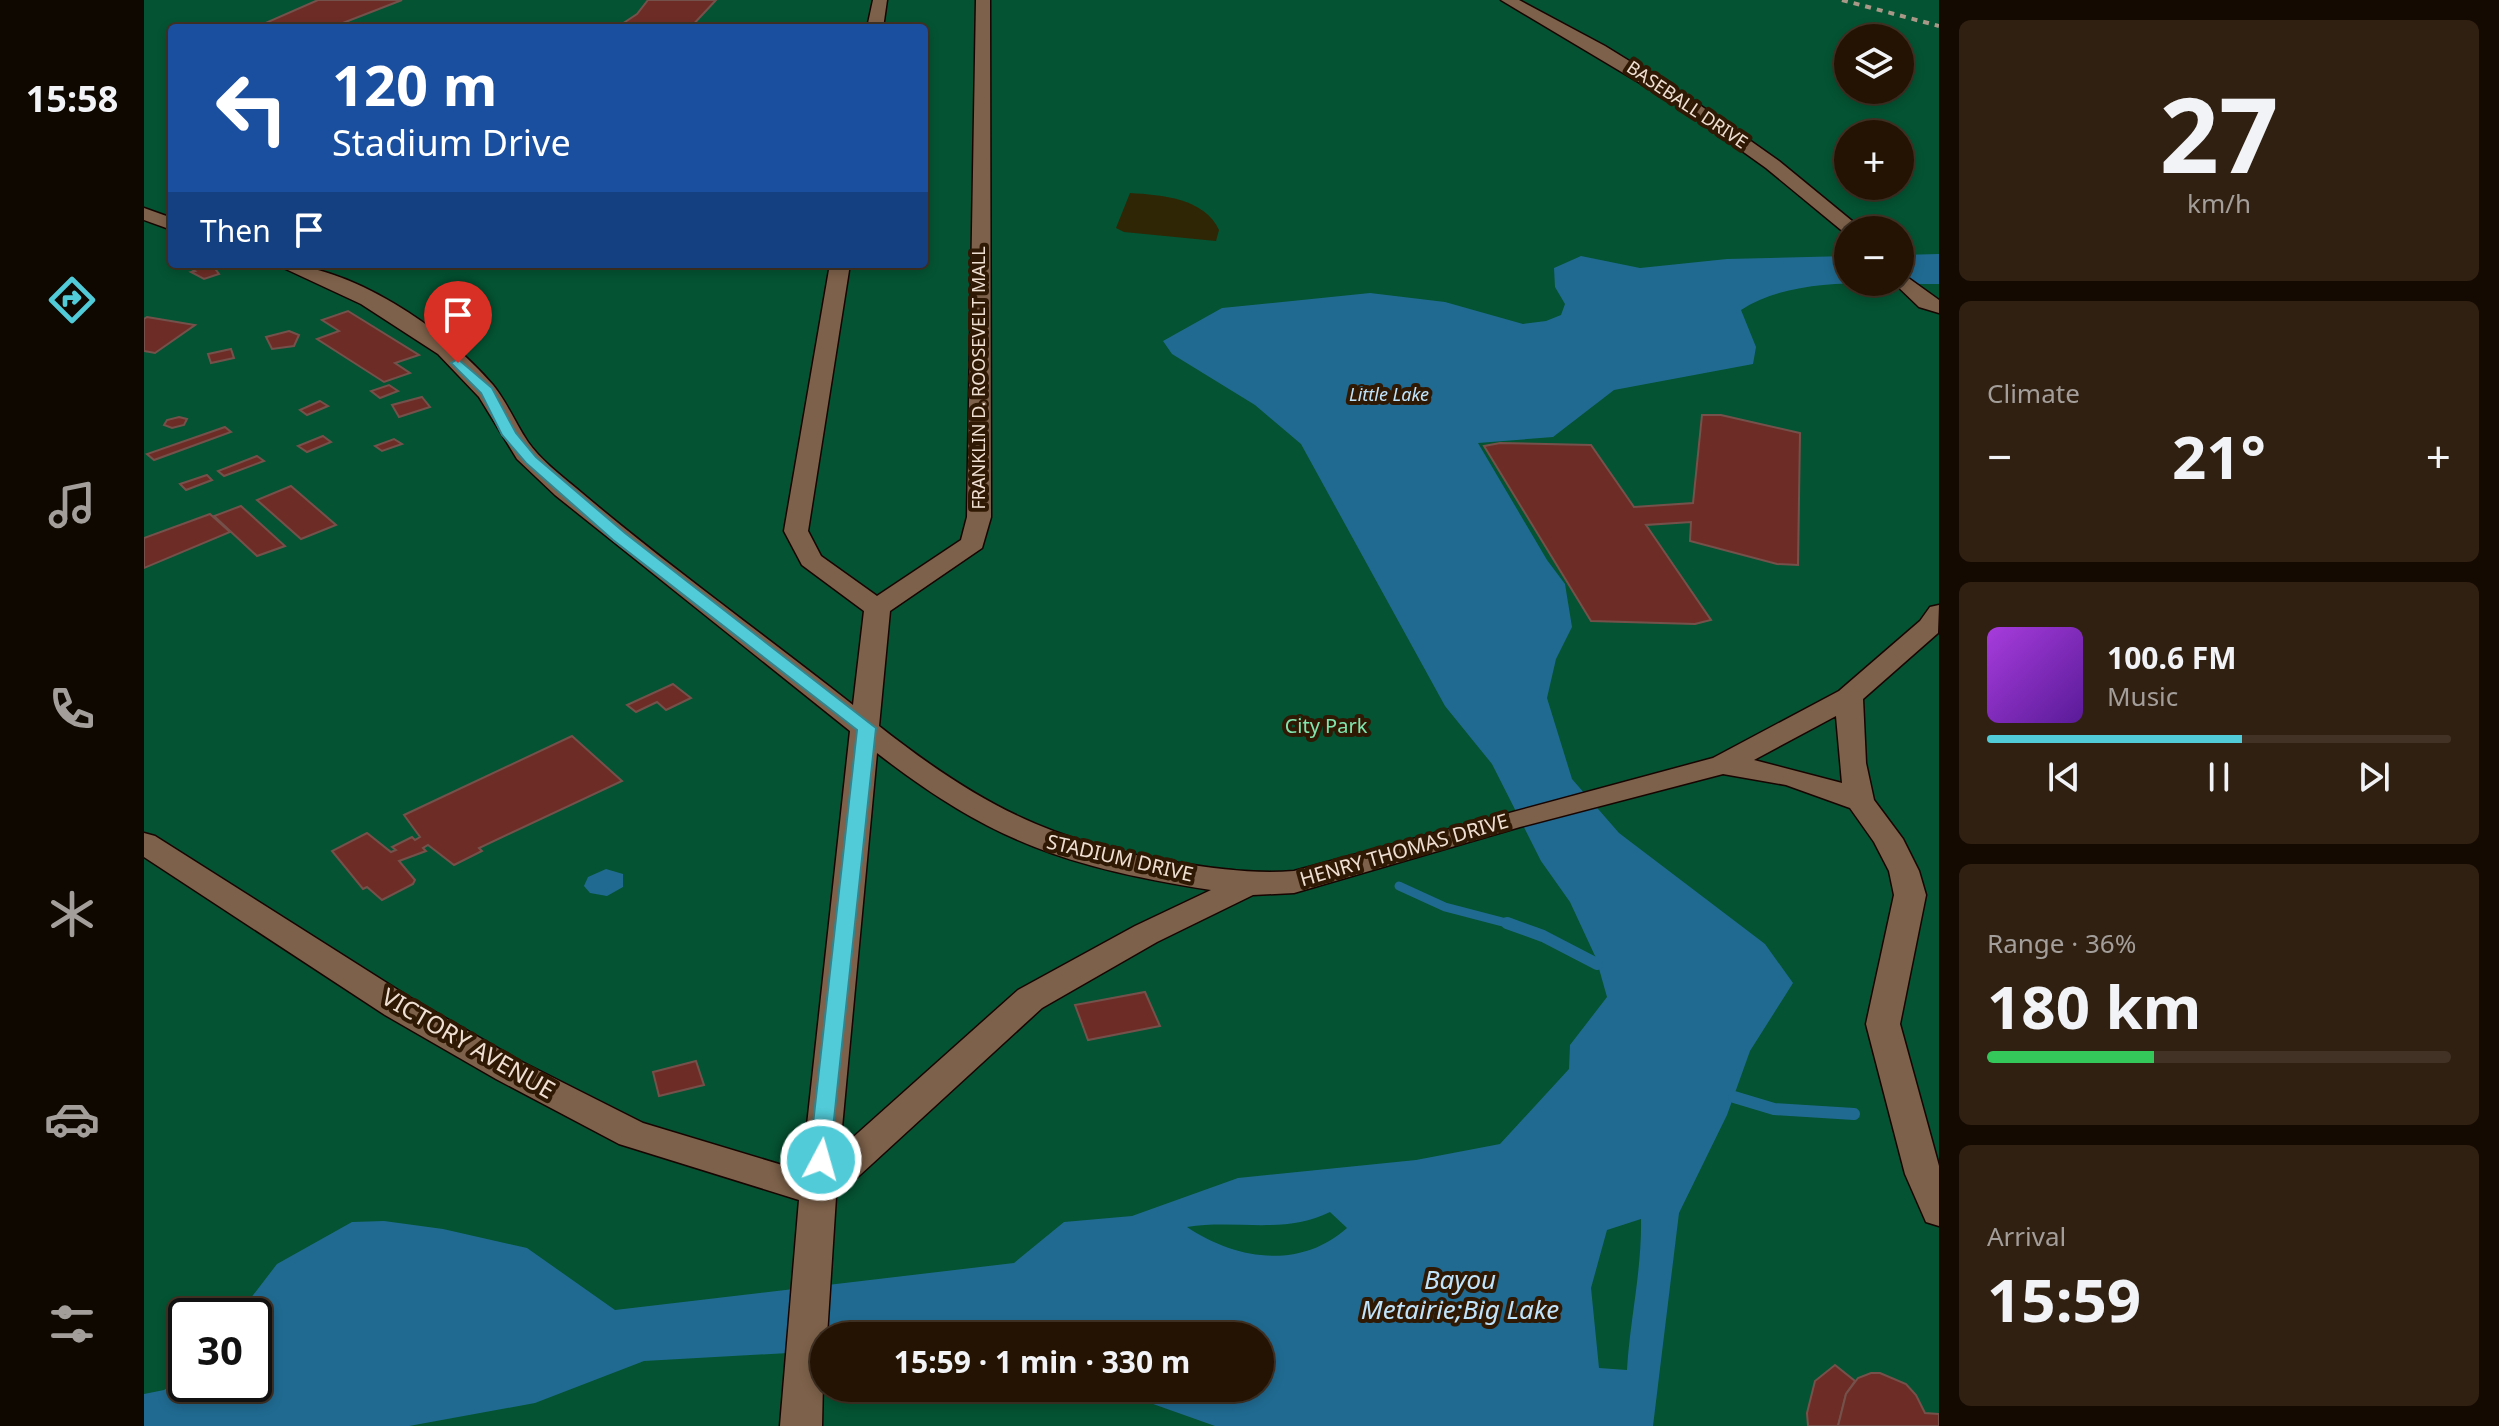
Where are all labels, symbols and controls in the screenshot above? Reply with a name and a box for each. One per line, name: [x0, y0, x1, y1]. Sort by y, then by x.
map controls: [1834, 24, 1914, 296]
button: layers: [1834, 24, 1914, 104]
text: 120 m: [332, 46, 497, 122]
street label: BASEBALL DRIVE: [1622, 55, 1753, 154]
icon: left: [200, 56, 304, 160]
text: 27: [2160, 62, 2278, 203]
text: 15:58: [26, 74, 118, 123]
text: Stadium Drive: [332, 118, 571, 167]
button: +: [1834, 120, 1914, 200]
text: km/h: [2187, 185, 2251, 221]
icon: arrive: [287, 208, 331, 252]
text: Then: [200, 210, 271, 251]
button: −: [1834, 216, 1914, 296]
street label: FRANKLIN D. ROOSEVELT MALL: [966, 246, 990, 510]
icon: directions: [44, 272, 100, 328]
pin: [424, 281, 492, 363]
icon: arrive: [436, 293, 480, 337]
text: Climate: [1987, 375, 2080, 411]
water label: Little Lake: [1349, 382, 1429, 406]
text: 21°: [2172, 415, 2266, 497]
text: −: [1987, 426, 2012, 486]
text: +: [2426, 426, 2451, 486]
icon: music: [44, 477, 100, 533]
text: 100.6 FM: [2107, 637, 2237, 678]
text: Music: [2107, 678, 2178, 714]
icon: phone: [44, 681, 100, 737]
park label: City Park: [1285, 712, 1368, 739]
icon: previous: [2042, 755, 2086, 799]
icon: pause: [2197, 755, 2241, 799]
icon: next: [2352, 755, 2396, 799]
street label: HENRY THOMAS DRIVE: [1296, 807, 1511, 892]
street label: STADIUM DRIVE: [1044, 828, 1196, 888]
icon: climate: [44, 886, 100, 942]
text: Range · 36%: [1987, 925, 2136, 961]
text: 180 km: [1987, 965, 2201, 1047]
street label: VICTORY AVENUE: [376, 980, 562, 1106]
icon: car: [44, 1091, 100, 1147]
position arrow: [779, 1118, 863, 1202]
text: Arrival: [1987, 1218, 2066, 1254]
text: 15:59: [1987, 1258, 2141, 1340]
water label: Bayou Metairie;Big Lake: [1361, 1261, 1559, 1327]
icon: filters: [44, 1296, 100, 1352]
speed limit sign: 30: [168, 1298, 272, 1402]
text: 15:59 · 1 min · 330 m: [894, 1341, 1190, 1382]

